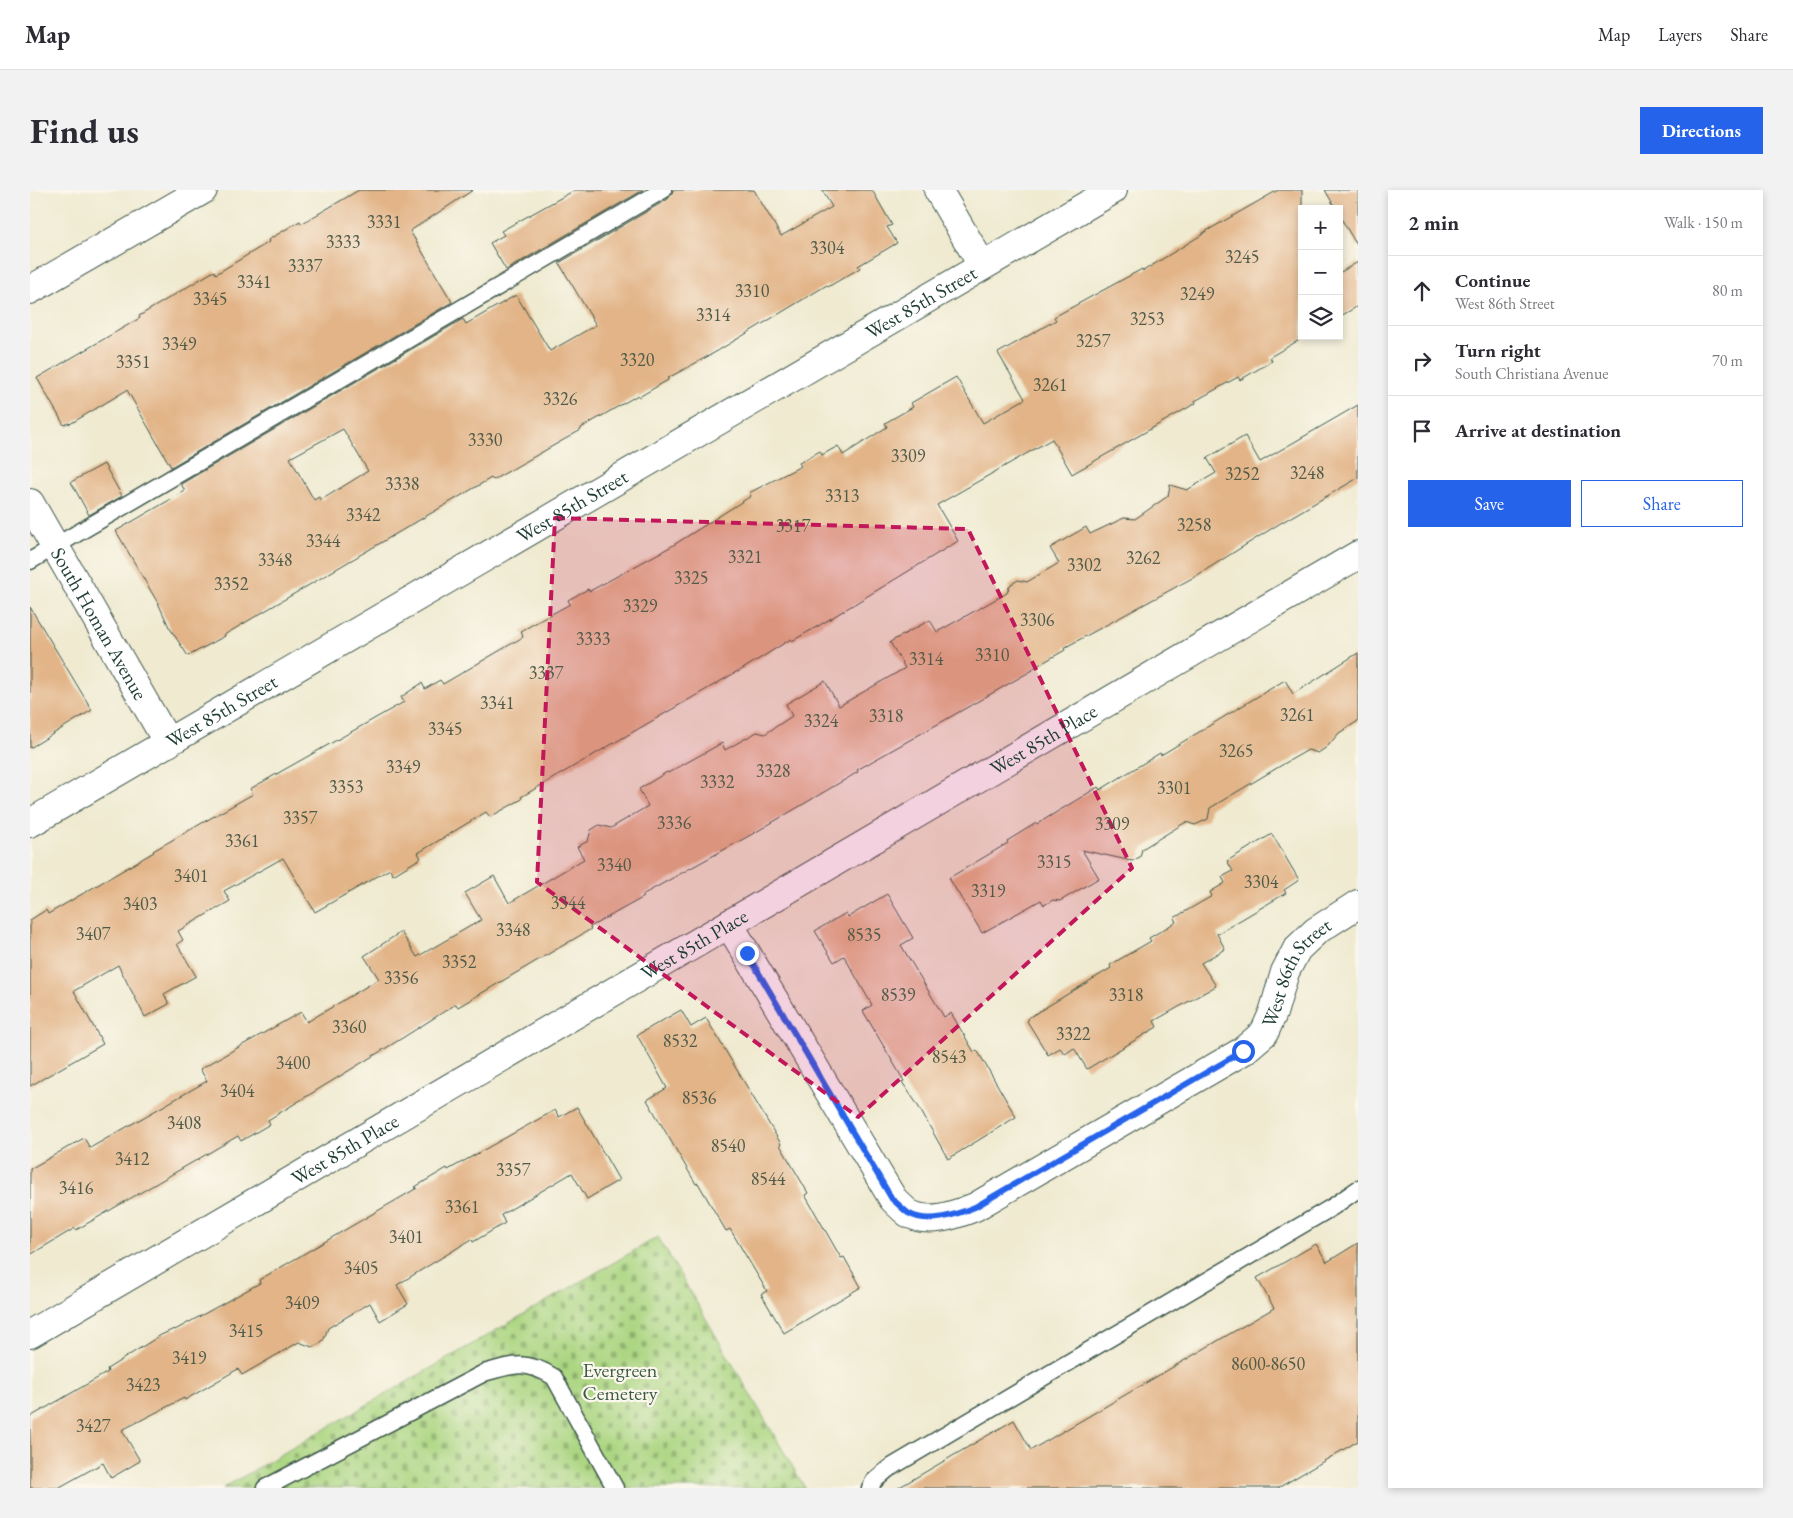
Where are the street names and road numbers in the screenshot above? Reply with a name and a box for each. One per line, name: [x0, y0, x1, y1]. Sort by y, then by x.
street label: West 85th Street: [861, 259, 982, 345]
street label: West 85th Street: [512, 463, 633, 549]
street label: South Homan Avenue: [45, 542, 154, 705]
street label: West 85th Street: [161, 668, 283, 754]
street label: West 85th Place: [985, 698, 1102, 781]
street label: West 85th Place: [636, 903, 753, 986]
street label: West 86th Street: [1255, 911, 1337, 1031]
street label: West 85th Place: [286, 1108, 403, 1191]

